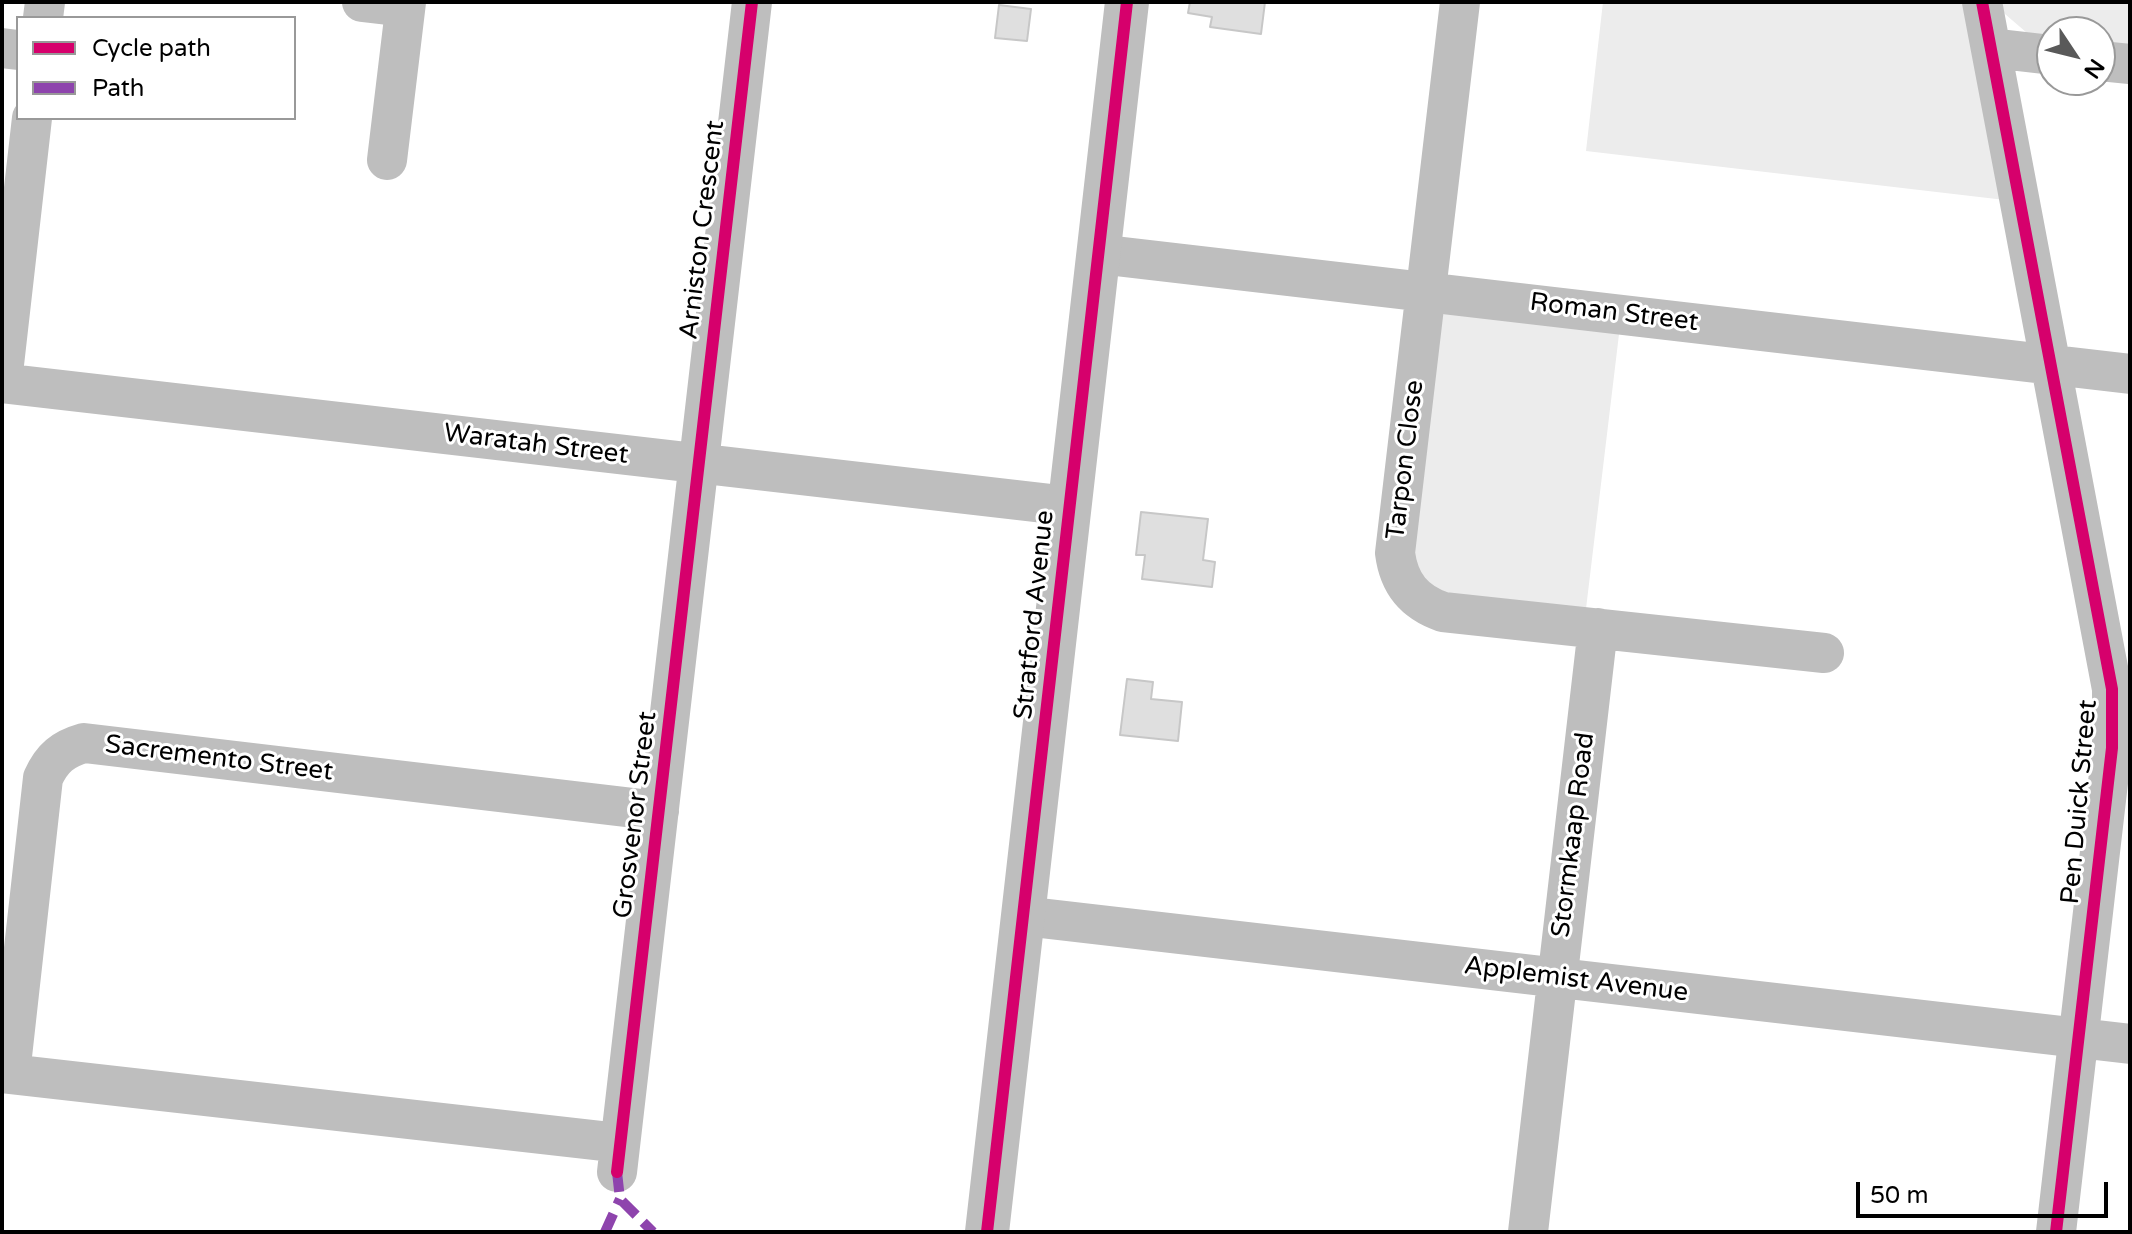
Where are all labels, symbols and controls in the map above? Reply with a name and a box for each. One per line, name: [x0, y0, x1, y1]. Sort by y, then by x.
legend: [16, 16, 296, 120]
north arrow: [2036, 16, 2116, 96]
text: Cycle path: [92, 34, 211, 63]
text: N: [2078, 54, 2110, 83]
text: Path: [92, 74, 145, 103]
street label: Arniston Crescent: [674, 119, 732, 341]
street label: Roman Street: [1528, 287, 1700, 339]
street label: Tarpon Close: [1381, 378, 1431, 542]
street label: Waratah Street: [442, 418, 630, 472]
street label: Stratford Avenue: [1008, 509, 1062, 721]
street label: Pen Duick Street: [2056, 698, 2104, 906]
street label: Grosvenor Street: [608, 710, 664, 920]
street label: Sacremento Street: [103, 730, 335, 788]
street label: Stormkaap Road: [1546, 731, 1602, 939]
street label: Applemist Avenue: [1462, 951, 1690, 1009]
scale bar: [1860, 1166, 2112, 1216]
text: 50 m: [1870, 1181, 1928, 1210]

